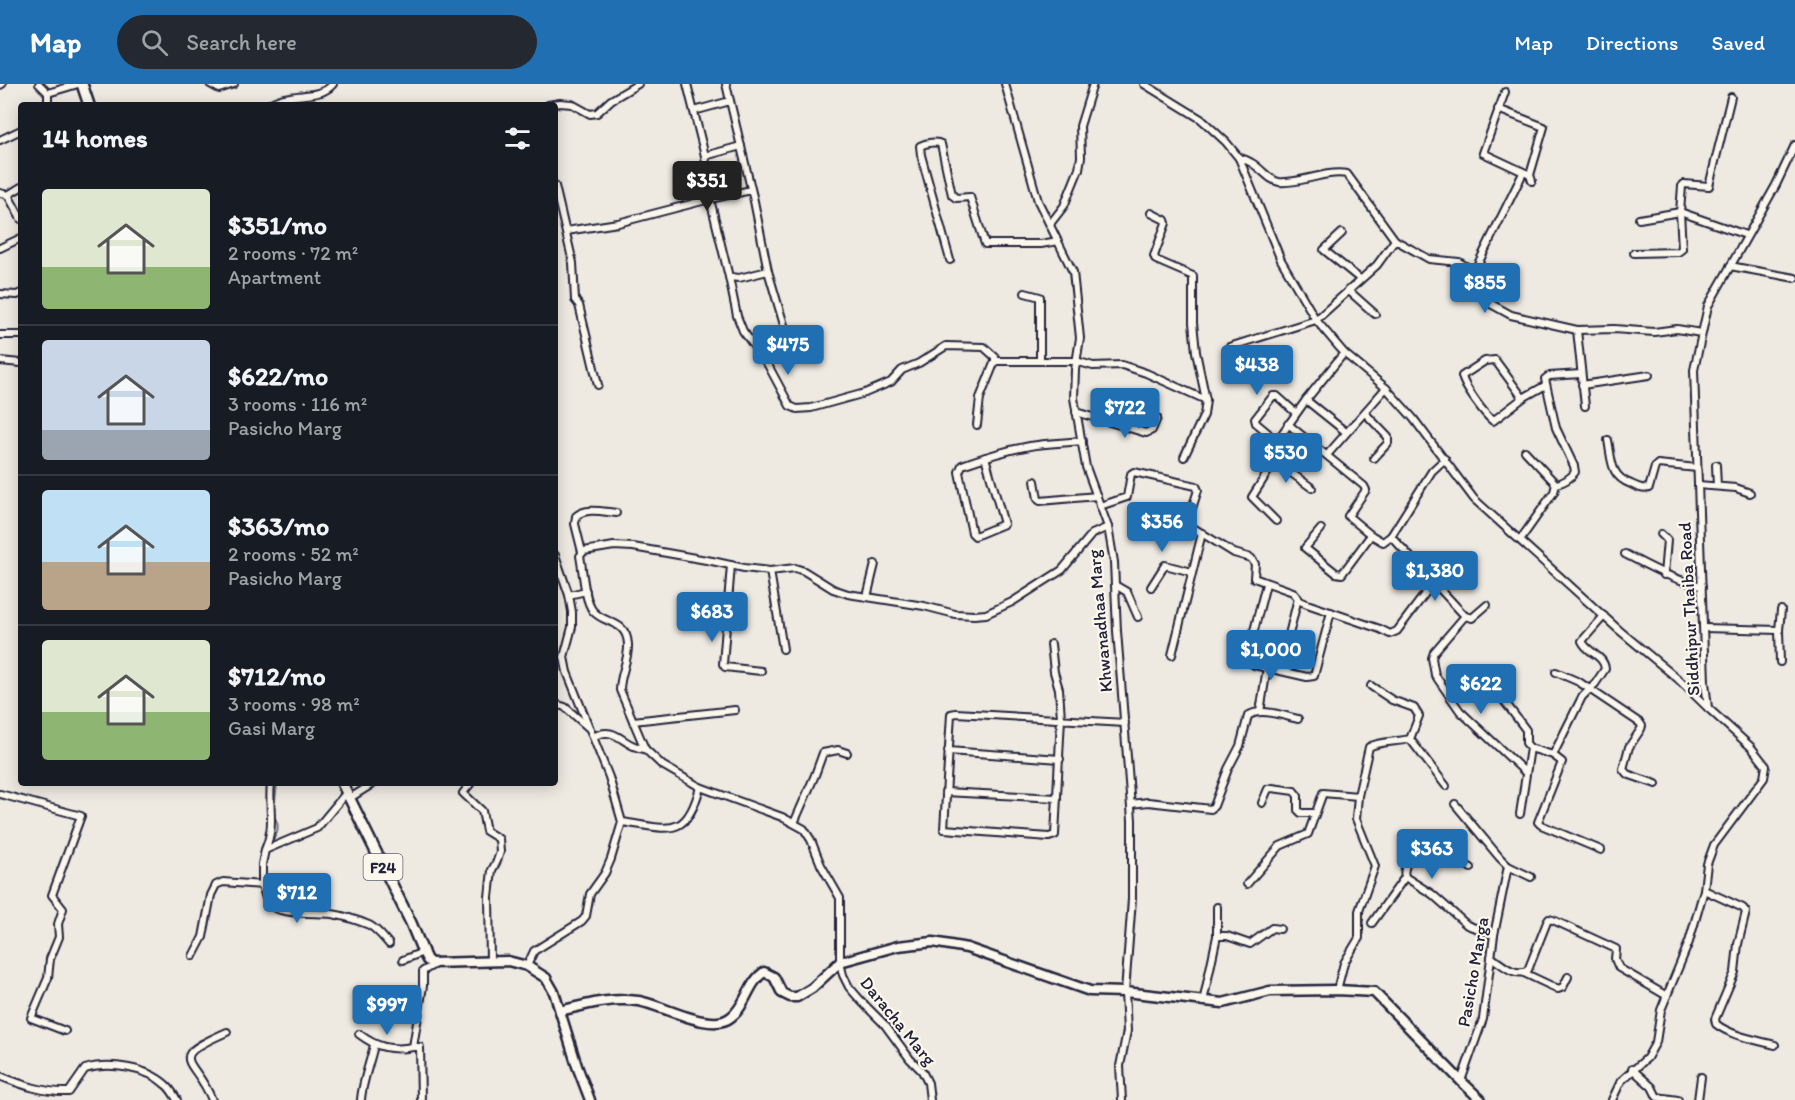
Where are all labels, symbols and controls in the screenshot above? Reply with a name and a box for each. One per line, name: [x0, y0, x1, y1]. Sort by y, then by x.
search box: [117, 15, 537, 69]
text: Map: [30, 25, 81, 59]
icon: search: [138, 26, 171, 59]
text: Search here: [186, 29, 297, 56]
text: Map: [1515, 30, 1553, 55]
text: Directions: [1586, 30, 1678, 55]
text: Saved: [1711, 30, 1765, 55]
text: 14 homes: [42, 122, 148, 154]
icon: filters: [501, 122, 534, 155]
pin: $351: [671, 161, 743, 212]
text: $351: [687, 168, 727, 192]
text: $351/mo: [228, 209, 327, 241]
icon: home: [90, 213, 162, 285]
text: 2 rooms · 72 m²: [228, 241, 358, 265]
pin: $855: [1449, 263, 1521, 314]
text: Apartment: [228, 265, 321, 289]
text: $855: [1464, 270, 1506, 294]
pin: $475: [752, 325, 824, 376]
text: $475: [767, 332, 809, 356]
pin: $438: [1221, 345, 1293, 396]
text: $438: [1235, 352, 1279, 376]
text: $622/mo: [228, 360, 328, 392]
icon: home: [90, 364, 162, 436]
pin: $722: [1089, 388, 1161, 439]
text: 3 rooms · 116 m²: [228, 392, 367, 416]
text: $722: [1104, 395, 1146, 419]
text: Pasicho Marg: [228, 416, 342, 440]
pin: $530: [1250, 433, 1322, 484]
text: $530: [1264, 440, 1308, 464]
pin: $356: [1126, 502, 1198, 553]
text: $356: [1141, 509, 1183, 533]
text: $363/mo: [228, 510, 329, 542]
icon: home: [90, 514, 162, 586]
street label: Siddhipur Thaiba Road: [1673, 521, 1705, 696]
text: 2 rooms · 52 m²: [228, 542, 359, 566]
street label: Khwanadhaa Marg: [1083, 548, 1117, 693]
pin: $1,380: [1386, 551, 1484, 602]
text: $1,380: [1406, 558, 1464, 582]
text: Pasicho Marg: [228, 566, 342, 590]
pin: $683: [676, 592, 748, 643]
text: $683: [691, 599, 733, 623]
pin: $1,000: [1222, 630, 1320, 681]
text: $1,000: [1240, 637, 1302, 661]
text: $712/mo: [228, 660, 326, 692]
icon: home: [90, 664, 162, 736]
pin: $622: [1445, 664, 1517, 715]
text: $622: [1460, 671, 1502, 695]
text: 3 rooms · 98 m²: [228, 692, 360, 716]
text: Gasi Marg: [228, 716, 315, 740]
pin: $363: [1396, 829, 1468, 880]
text: $363: [1411, 836, 1453, 860]
road number: F24: [364, 854, 403, 880]
pin: $712: [261, 873, 333, 924]
text: $712: [277, 880, 317, 904]
street label: Pasicho Marga: [1452, 915, 1494, 1029]
street label: Daracha Marg: [855, 972, 941, 1071]
pin: $997: [351, 985, 423, 1036]
text: $997: [367, 992, 407, 1016]

